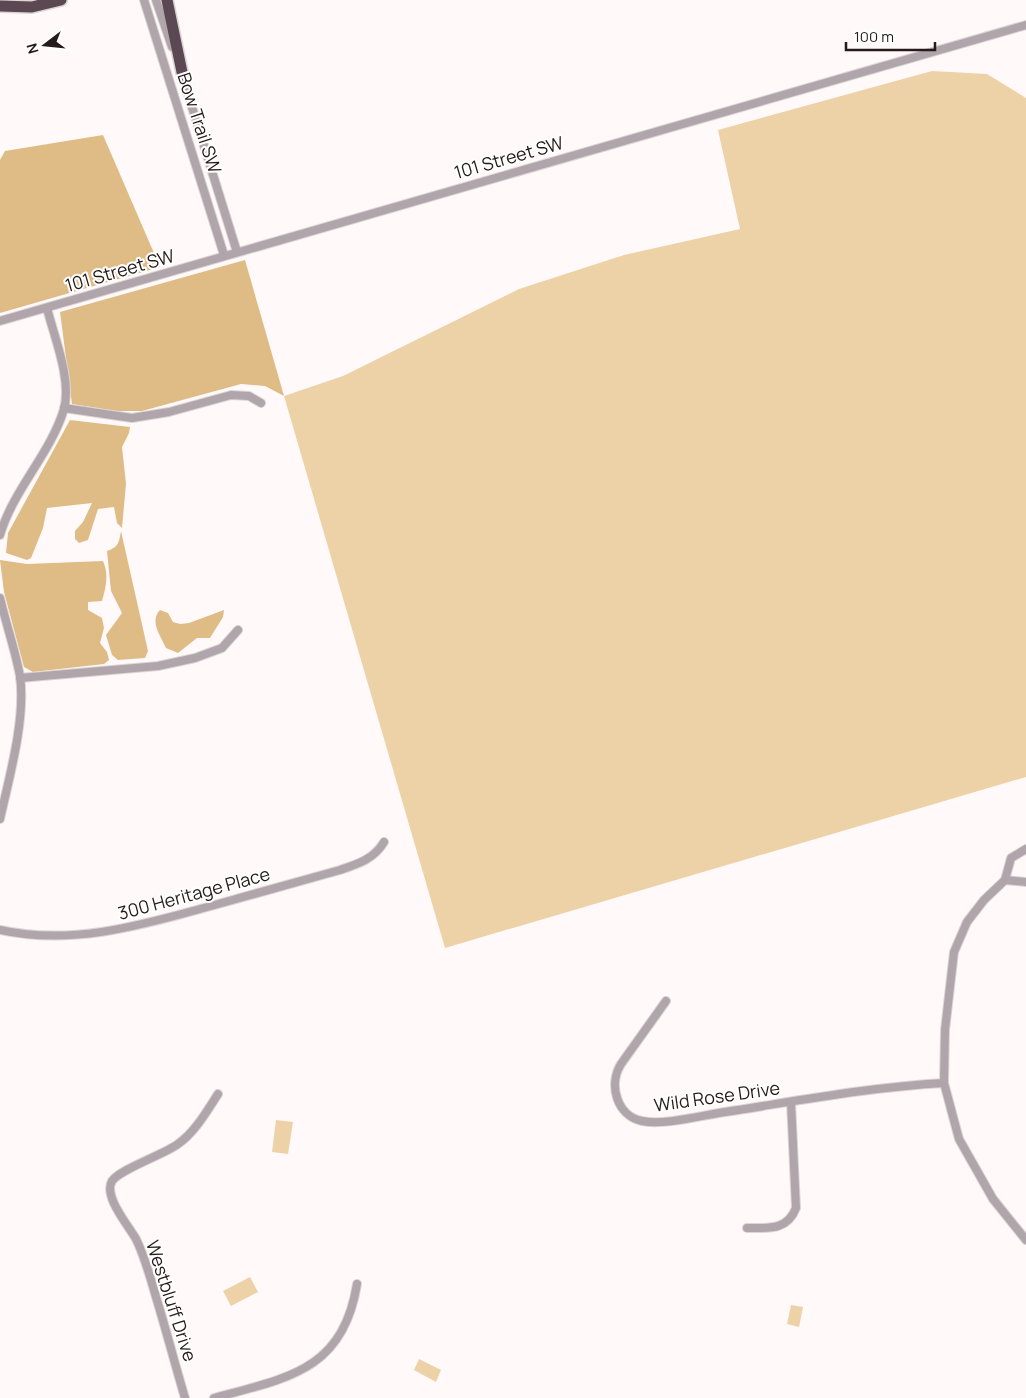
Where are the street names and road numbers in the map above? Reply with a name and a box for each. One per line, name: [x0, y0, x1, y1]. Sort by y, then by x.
street label: Bow Trail SW: [172, 69, 228, 176]
street label: 101 Street SW: [451, 130, 566, 184]
street label: 101 Street SW: [62, 243, 177, 297]
street label: 300 Heritage Place: [115, 861, 272, 925]
street label: Wild Rose Drive: [652, 1075, 781, 1117]
street label: Westbluff Drive: [141, 1237, 203, 1364]

